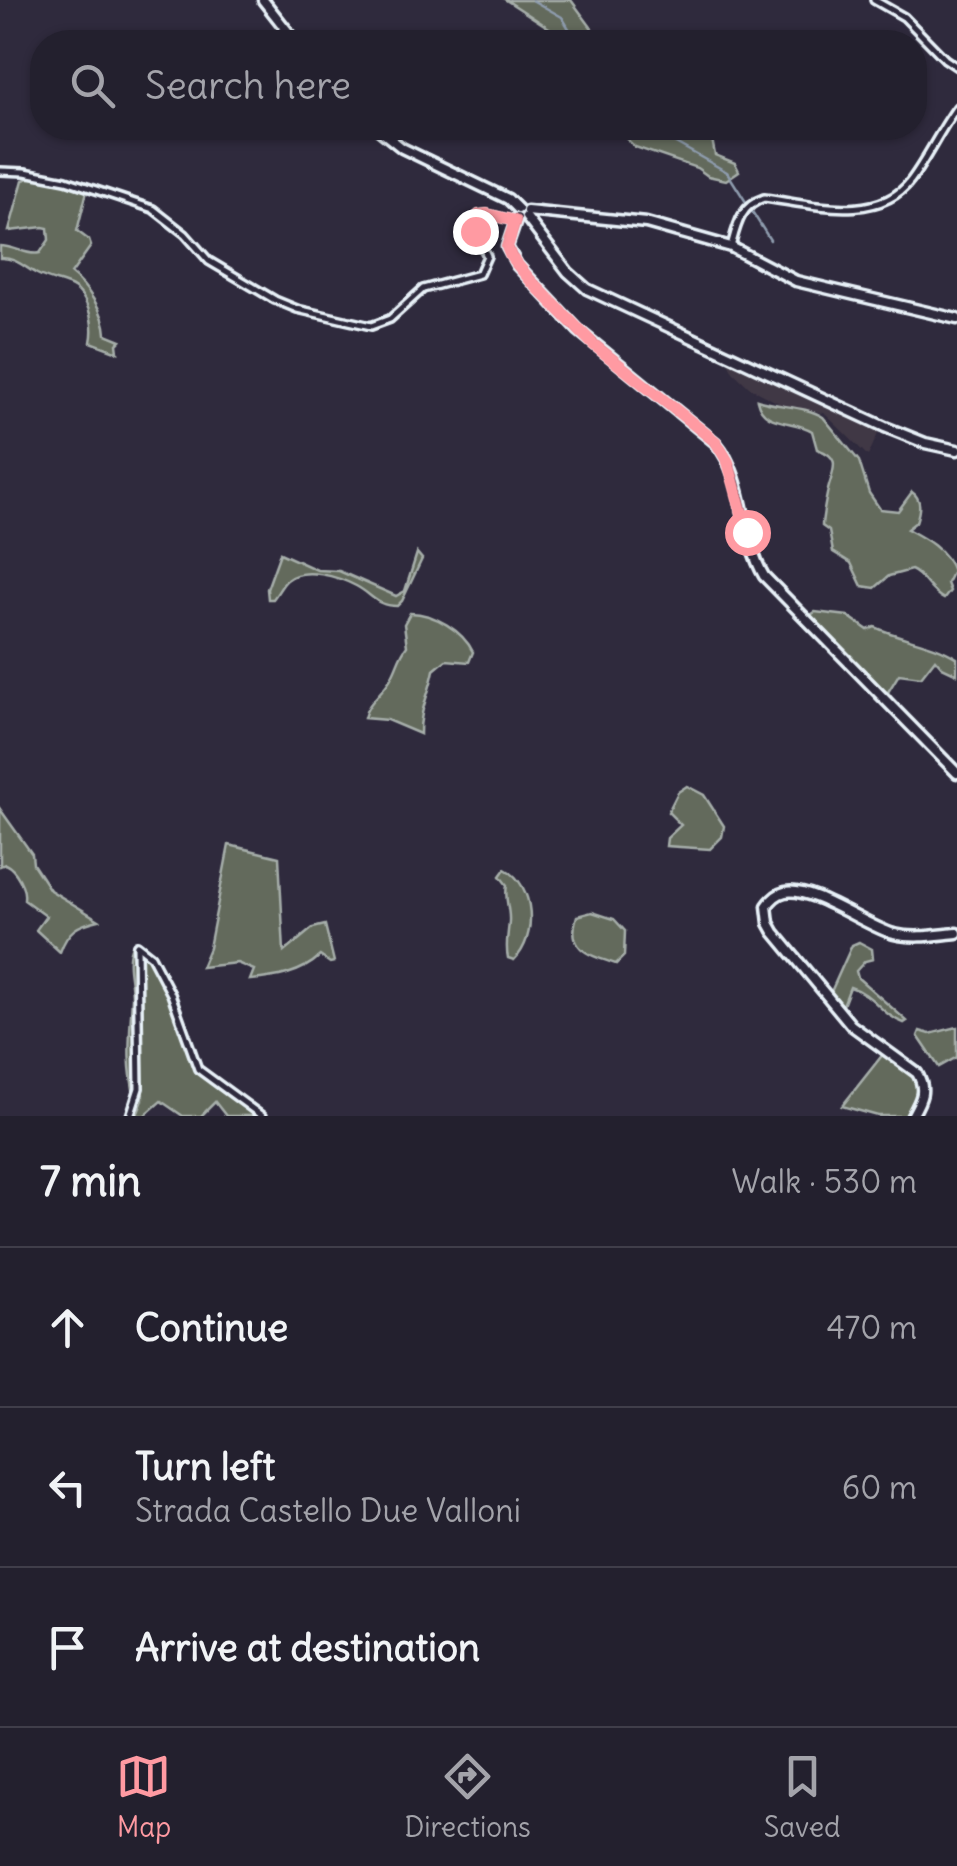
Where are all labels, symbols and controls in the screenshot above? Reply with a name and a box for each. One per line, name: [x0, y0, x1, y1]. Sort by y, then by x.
search box: [30, 30, 927, 140]
icon: search: [65, 58, 120, 113]
text: Search here: [145, 62, 351, 109]
route end: [453, 209, 499, 255]
route start: [725, 510, 771, 556]
text: 7 min: [40, 1155, 141, 1207]
text: Walk · 530 m: [732, 1161, 917, 1202]
icon: ahead: [40, 1300, 95, 1355]
text: Continue: [135, 1304, 288, 1351]
text: 470 m: [826, 1307, 917, 1348]
text: Turn left: [135, 1443, 275, 1490]
icon: left: [40, 1460, 95, 1515]
text: 60 m: [842, 1467, 917, 1508]
text: Strada Castello Due Valloni: [135, 1490, 521, 1531]
icon: arrive: [40, 1620, 95, 1675]
text: Arrive at destination: [135, 1624, 480, 1671]
tab: Map: [116, 1749, 171, 1845]
tab: Directions: [404, 1749, 531, 1845]
tab: Saved: [764, 1749, 841, 1845]

